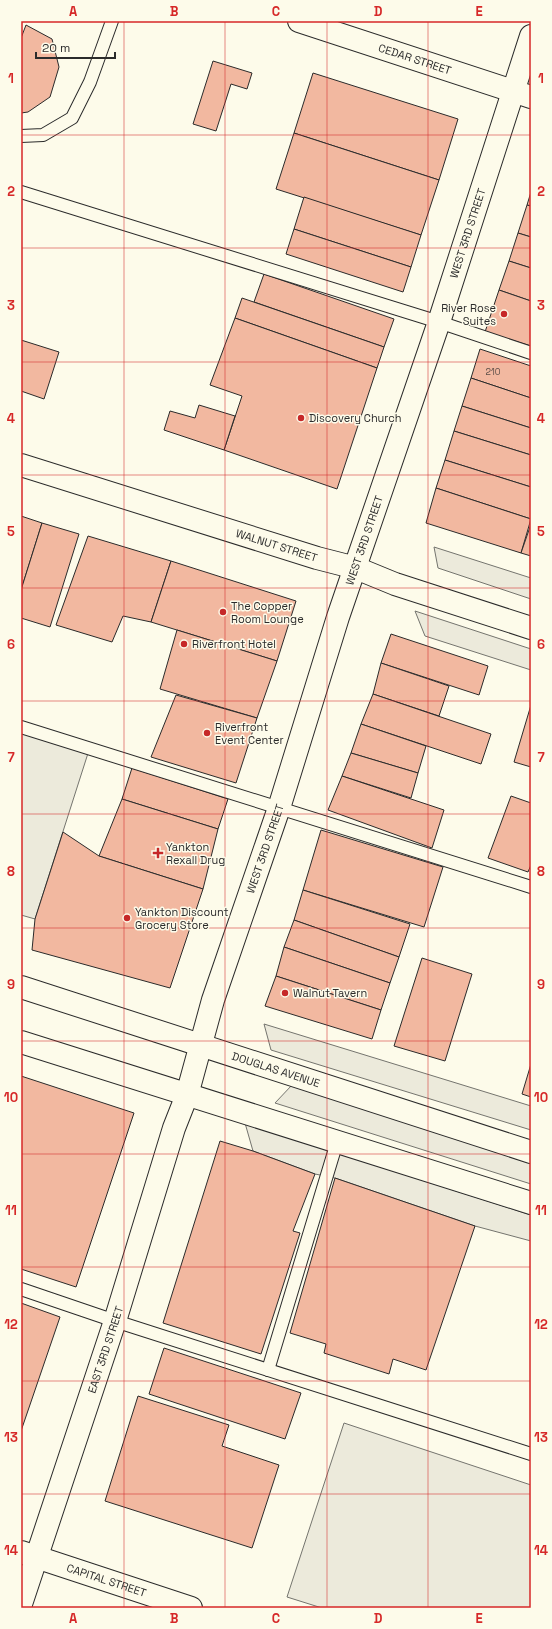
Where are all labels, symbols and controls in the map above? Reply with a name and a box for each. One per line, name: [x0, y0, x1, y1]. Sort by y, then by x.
text: A: [69, 3, 78, 20]
text: B: [170, 3, 179, 20]
text: C: [272, 3, 280, 20]
text: D: [374, 3, 383, 20]
text: E: [475, 3, 483, 20]
scale bar: [36, 34, 115, 60]
text: 20 m: [42, 40, 70, 56]
street label: CEDAR STREET: [377, 41, 454, 78]
text: 1: [8, 70, 14, 87]
text: 1: [538, 70, 544, 87]
text: 2: [7, 183, 15, 200]
text: 2: [537, 183, 545, 200]
street label: WEST 3RD STREET: [447, 186, 489, 280]
text: 3: [7, 297, 15, 314]
text: 3: [537, 297, 545, 314]
place label: River Rose Suites: [441, 301, 496, 328]
marker: River Rose Suites: [499, 309, 509, 319]
house number: 210: [486, 366, 501, 378]
text: 4: [7, 410, 15, 427]
text: 4: [537, 410, 545, 427]
place label: Discovery Church: [309, 411, 402, 425]
marker: Discovery Church: [296, 413, 306, 423]
street label: WEST 3RD STREET: [342, 493, 386, 587]
text: 5: [7, 523, 15, 540]
text: 5: [537, 523, 545, 540]
street label: WALNUT STREET: [234, 526, 320, 565]
place label: The Copper Room Lounge: [231, 599, 304, 626]
marker: The Copper Room Lounge: [218, 607, 228, 617]
text: 6: [7, 636, 15, 653]
text: 6: [537, 636, 545, 653]
place label: Riverfront Hotel: [192, 637, 276, 651]
marker: Riverfront Hotel: [179, 639, 189, 649]
place label: Riverfront Event Center: [215, 720, 284, 747]
marker: Riverfront Event Center: [202, 728, 212, 738]
text: 7: [7, 749, 15, 766]
text: 7: [537, 749, 545, 766]
street label: WEST 3RD STREET: [243, 802, 287, 895]
place label: Yankton Rexall Drug: [166, 840, 225, 867]
marker: Yankton Rexall Drug: [153, 848, 163, 858]
text: 8: [7, 863, 15, 880]
text: 8: [537, 863, 545, 880]
place label: Yankton Discount Grocery Store: [135, 905, 229, 932]
marker: Yankton Discount Grocery Store: [122, 913, 132, 923]
text: 9: [7, 976, 15, 993]
text: 9: [537, 976, 545, 993]
place label: Walnut Tavern: [293, 986, 367, 1000]
marker: Walnut Tavern: [280, 988, 290, 998]
street label: DOUGLAS AVENUE: [230, 1049, 322, 1090]
text: 10: [4, 1089, 18, 1106]
text: 10: [534, 1089, 548, 1106]
text: 11: [5, 1202, 17, 1219]
text: 11: [535, 1202, 547, 1219]
street label: EAST 3RD STREET: [84, 1304, 126, 1395]
text: 12: [4, 1316, 18, 1333]
text: 12: [534, 1316, 548, 1333]
text: 13: [4, 1429, 18, 1446]
text: 13: [534, 1429, 548, 1446]
text: 14: [4, 1542, 18, 1559]
text: 14: [534, 1542, 548, 1559]
street label: CAPITAL STREET: [65, 1561, 149, 1600]
text: A: [69, 1610, 78, 1627]
text: B: [170, 1610, 179, 1627]
text: C: [272, 1610, 280, 1627]
text: D: [374, 1610, 383, 1627]
text: E: [475, 1610, 483, 1627]

